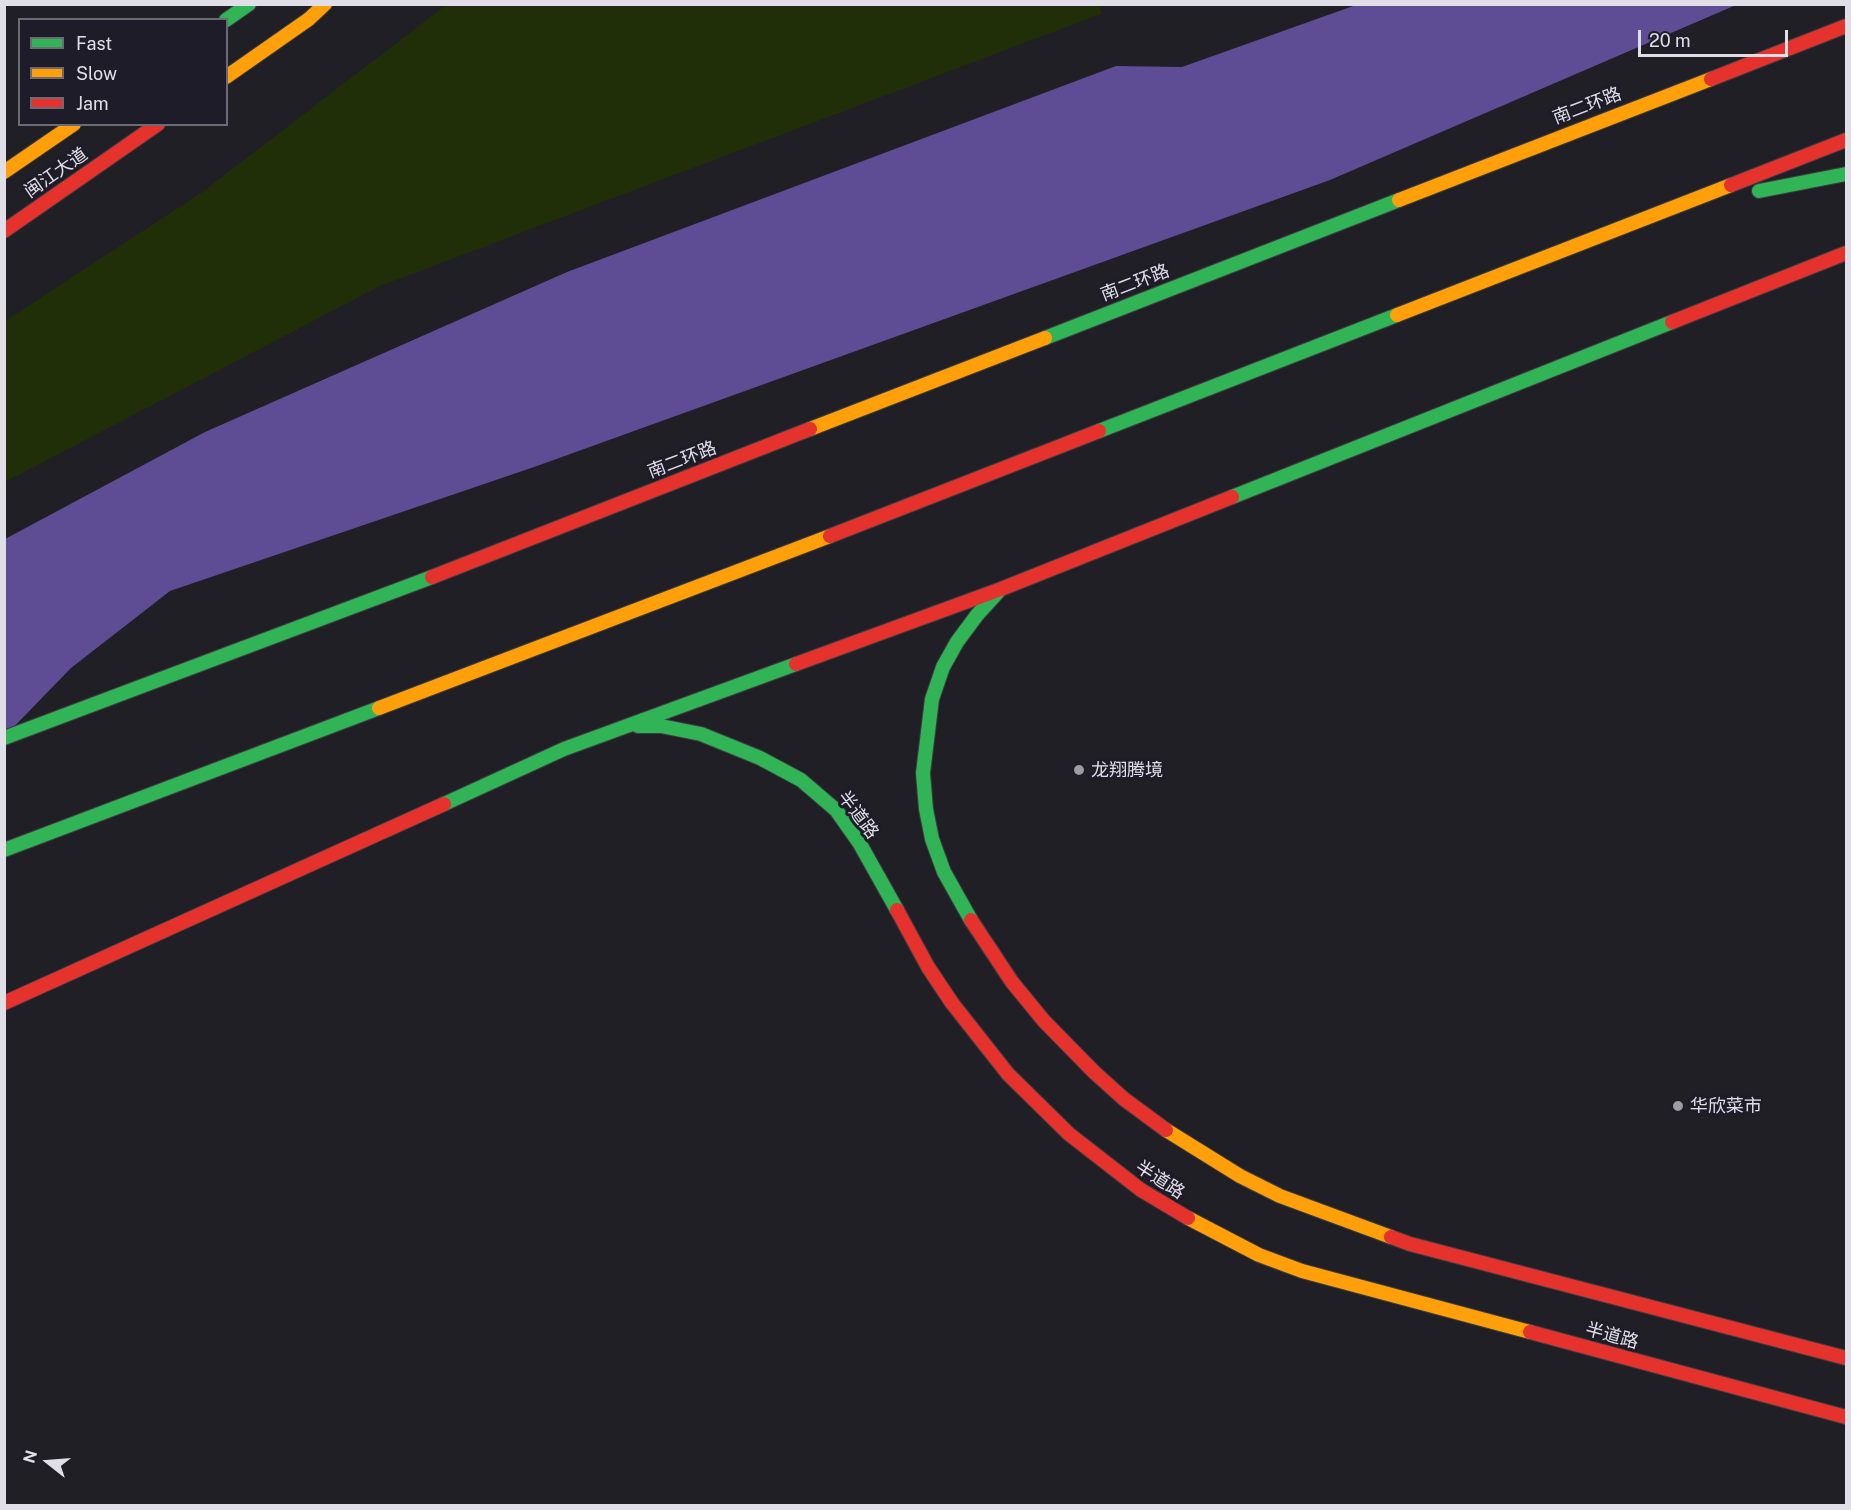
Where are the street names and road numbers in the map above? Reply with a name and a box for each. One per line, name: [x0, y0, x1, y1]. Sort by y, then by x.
street label: 南二环路: [1550, 83, 1624, 129]
street label: 闽江大道: [20, 144, 92, 202]
street label: 南二环路: [1098, 260, 1172, 306]
street label: 南二环路: [645, 437, 719, 483]
street label: 半道路: [833, 787, 883, 843]
street label: 半道路: [1131, 1156, 1189, 1204]
street label: 半道路: [1583, 1319, 1641, 1353]

